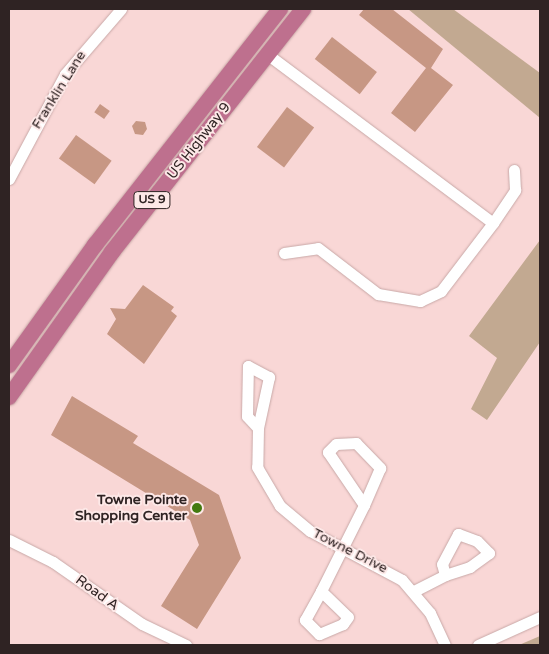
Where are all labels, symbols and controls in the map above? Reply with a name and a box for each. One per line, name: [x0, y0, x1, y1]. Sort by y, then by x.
street label: Franklin Lane: [28, 48, 90, 132]
street label: US Highway 9: [164, 99, 234, 183]
road number: US 9: [133, 190, 171, 210]
place label: Towne Pointe Shopping Center: [75, 492, 187, 524]
marker: Towne Pointe Shopping Center: [191, 502, 203, 514]
street label: Towne Drive: [310, 525, 390, 577]
street label: Road A: [72, 572, 122, 614]

